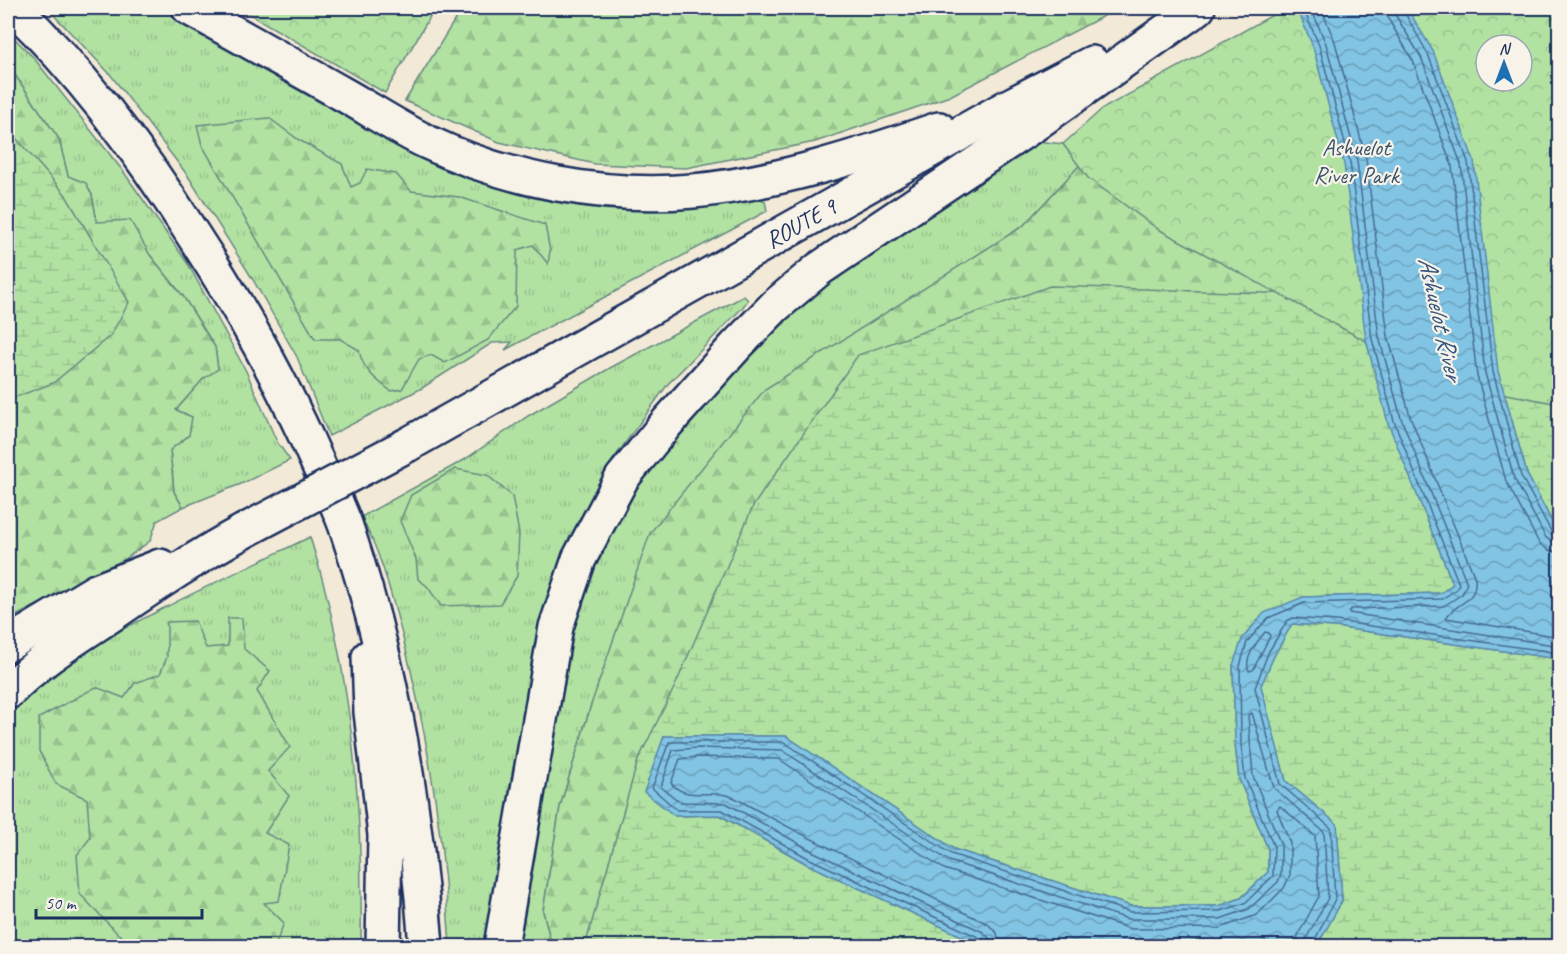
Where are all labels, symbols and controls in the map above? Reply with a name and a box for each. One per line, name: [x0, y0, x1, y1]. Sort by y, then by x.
north arrow: [1474, 33, 1534, 93]
text: N: [1499, 39, 1512, 59]
park label: Ashuelot River Park: [1313, 132, 1401, 190]
street label: ROUTE 9: [760, 190, 844, 255]
water label: Ashuelot River: [1410, 253, 1472, 387]
scale bar: [36, 882, 202, 920]
text: 50 m: [45, 892, 78, 914]

